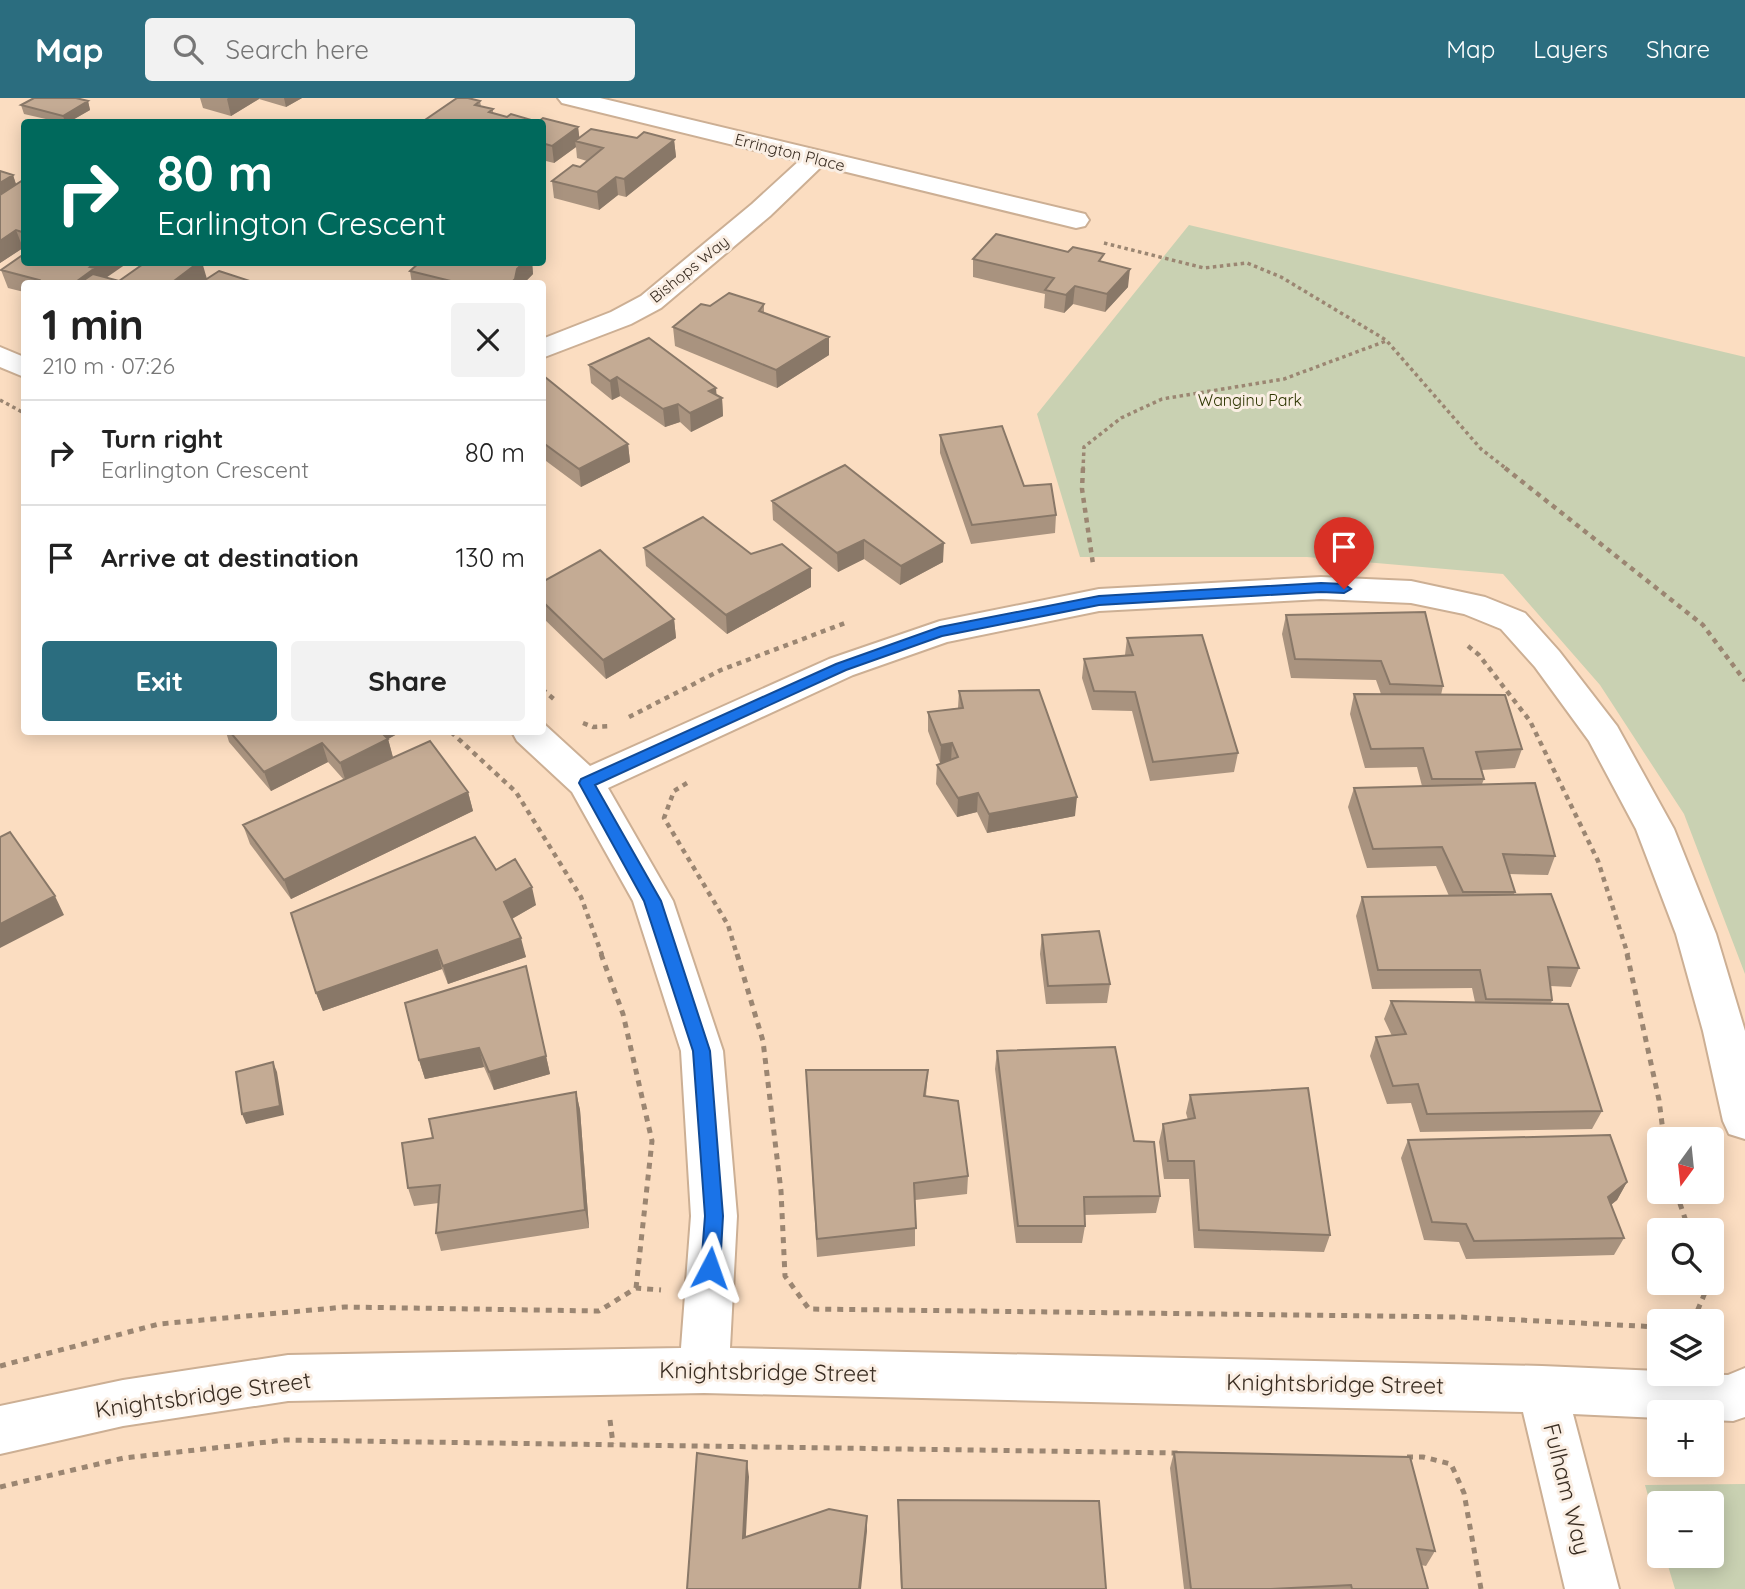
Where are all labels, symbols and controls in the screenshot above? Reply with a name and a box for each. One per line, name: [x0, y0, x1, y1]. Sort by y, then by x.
search box: [145, 18, 635, 81]
text: Map: [35, 29, 103, 70]
icon: search: [169, 30, 207, 68]
text: Search here: [225, 33, 369, 66]
text: Map: [1446, 34, 1495, 64]
text: Layers: [1533, 34, 1608, 64]
text: Share: [1646, 34, 1710, 64]
street label: Errington Place: [733, 129, 847, 175]
text: 80 m: [157, 142, 273, 203]
icon: right: [42, 147, 133, 238]
text: Earlington Crescent: [157, 203, 446, 243]
street label: Bishops Way: [645, 231, 733, 307]
text: 1 min: [42, 298, 144, 351]
button: close: [451, 303, 525, 377]
text: 210 m · 07:26: [42, 351, 175, 380]
park label: Wanginu Park: [1198, 390, 1302, 410]
text: Turn right: [101, 422, 223, 455]
icon: right: [42, 434, 80, 472]
text: 80 m: [465, 436, 525, 469]
text: Earlington Crescent: [101, 455, 309, 484]
pin: [1314, 517, 1374, 589]
icon: arrive: [1325, 528, 1363, 566]
icon: arrive: [42, 539, 80, 577]
text: Arrive at destination: [101, 541, 359, 574]
text: 130 m: [455, 541, 525, 574]
button: Exit: [42, 641, 277, 721]
button: Share: [291, 641, 525, 721]
north arrow: [1647, 1127, 1724, 1204]
map controls: [1647, 1127, 1724, 1568]
button: search: [1647, 1218, 1724, 1295]
position arrow: [673, 1231, 747, 1305]
button: layers: [1647, 1309, 1724, 1386]
street label: Knightsbridge Street: [659, 1355, 877, 1388]
street label: Knightsbridge Street: [93, 1365, 313, 1424]
street label: Knightsbridge Street: [1226, 1367, 1444, 1400]
button: +: [1647, 1400, 1724, 1477]
street label: Fulham Way: [1537, 1420, 1598, 1558]
button: −: [1647, 1491, 1724, 1568]

